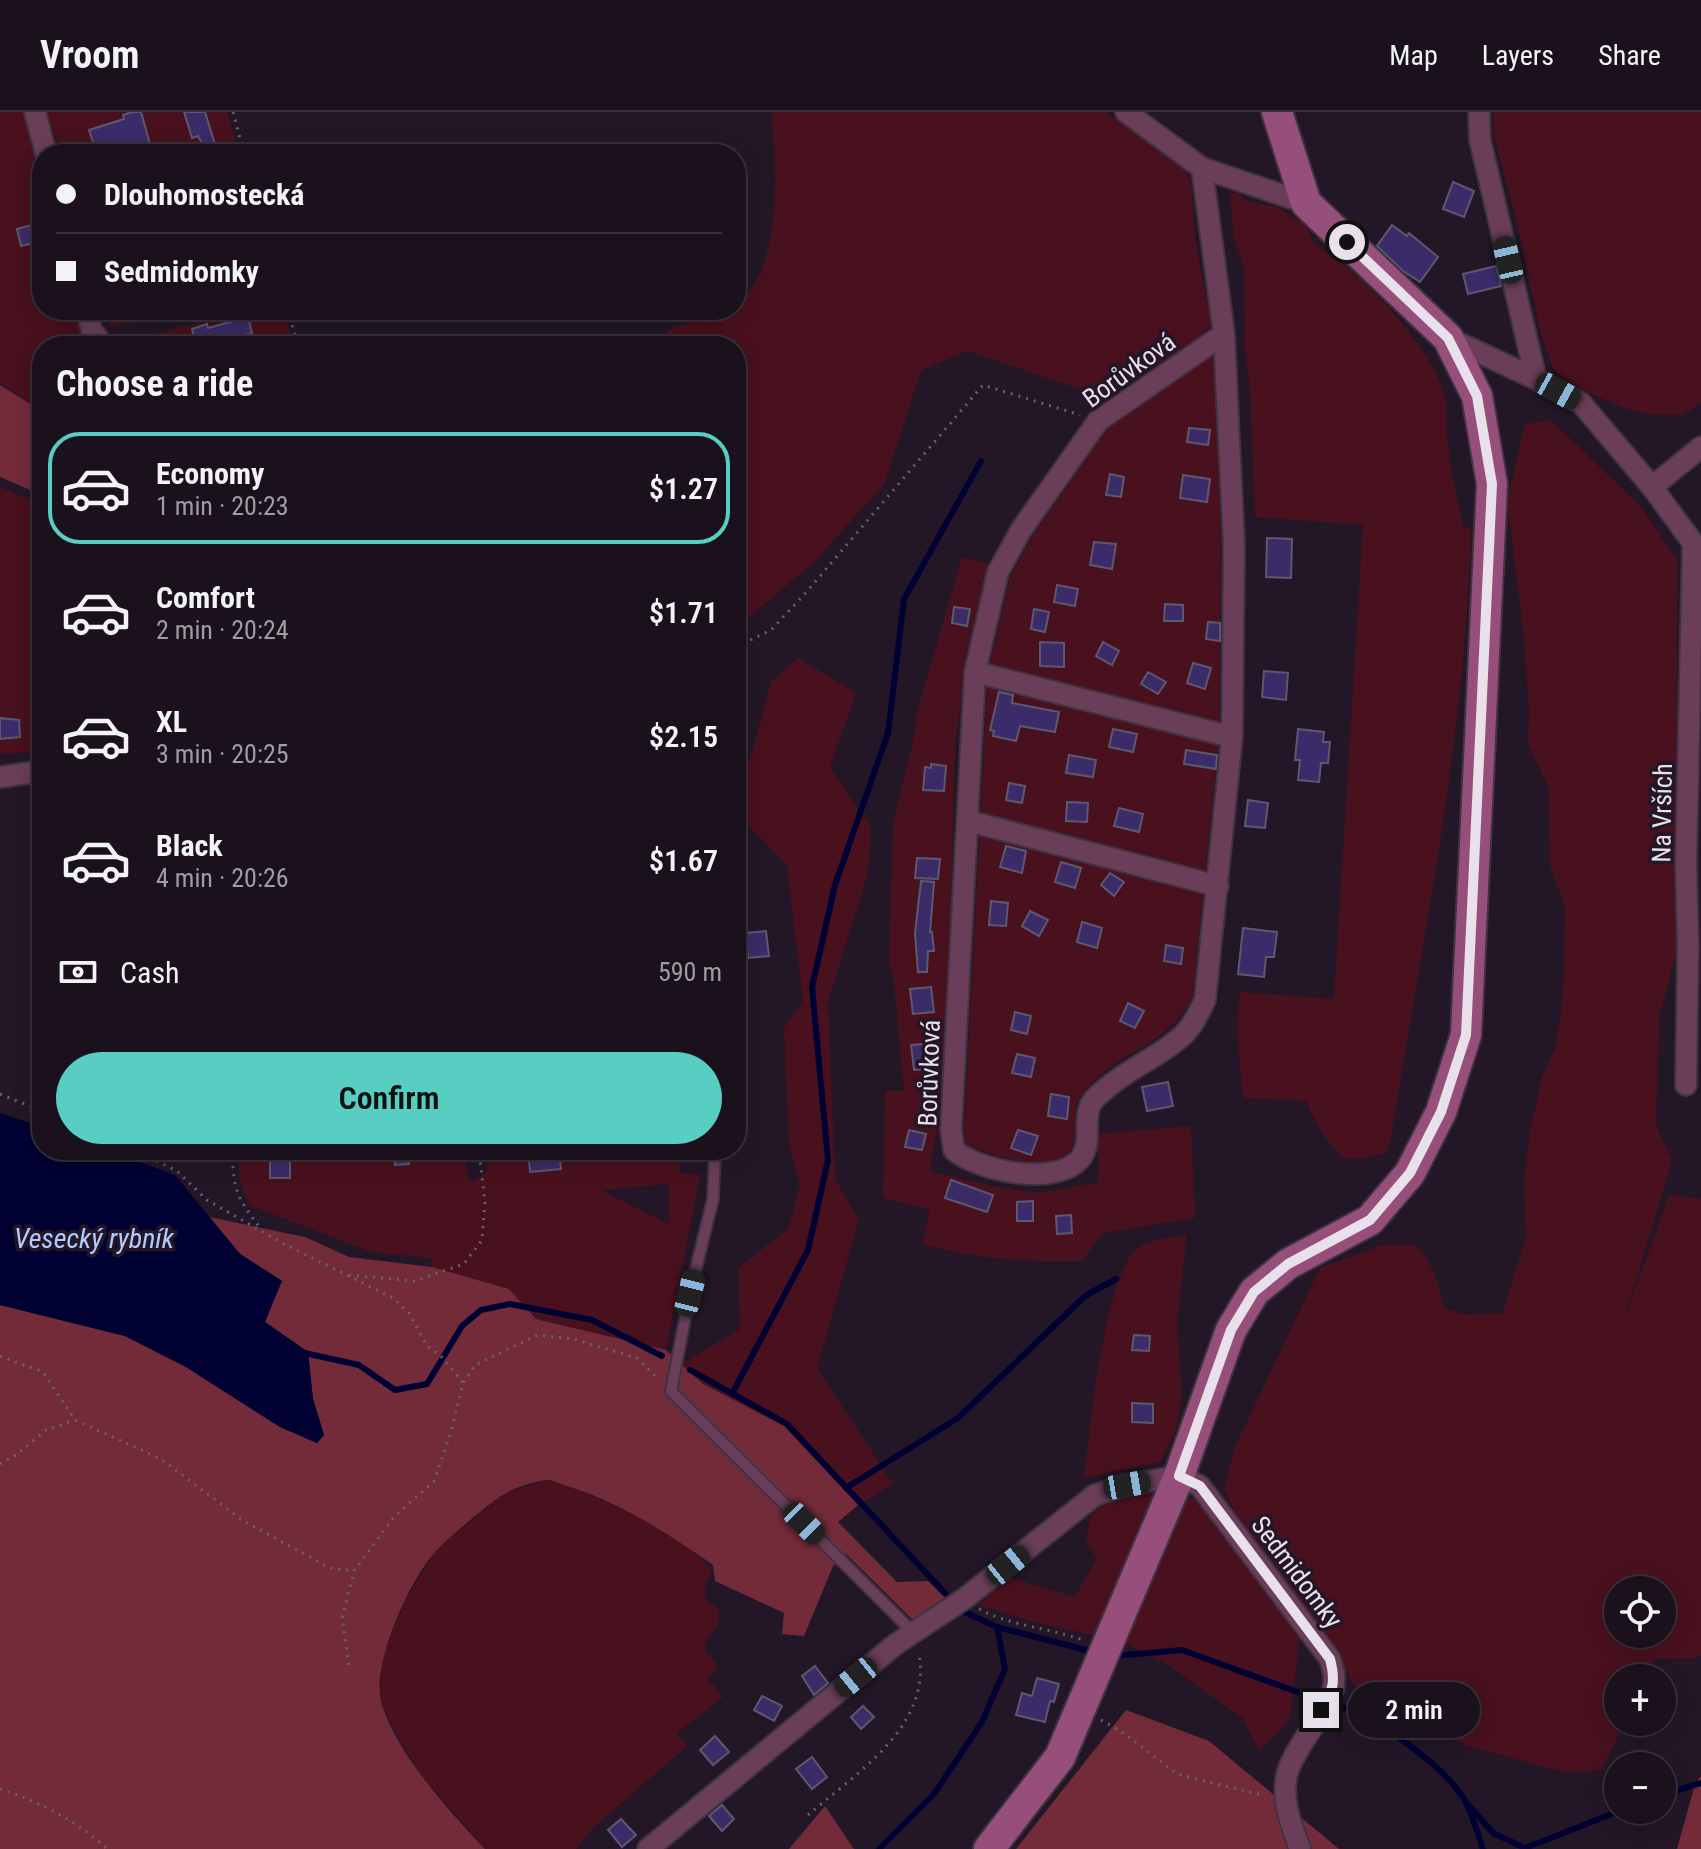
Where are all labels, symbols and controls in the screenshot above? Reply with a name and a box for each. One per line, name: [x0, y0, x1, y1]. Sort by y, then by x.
text: Vroom: [40, 33, 139, 77]
text: Map: [1389, 39, 1438, 72]
text: Layers: [1482, 39, 1554, 72]
text: Share: [1598, 39, 1661, 72]
text: Dlouhomostecká: [104, 177, 305, 212]
route start: [1329, 224, 1365, 260]
car: [1491, 234, 1525, 286]
text: Sedmidomky: [104, 254, 259, 289]
street label: Borůvková: [1077, 326, 1181, 414]
text: Choose a ride: [56, 363, 253, 405]
car: [1531, 369, 1585, 413]
icon: car: [60, 452, 132, 524]
text: Economy: [156, 456, 264, 491]
text: $1.27: [649, 471, 718, 506]
text: 1 min · 20:23: [156, 491, 289, 521]
icon: car: [60, 576, 132, 648]
text: Comfort: [156, 580, 255, 615]
text: $1.71: [649, 595, 718, 630]
text: 2 min · 20:24: [156, 615, 289, 645]
icon: car: [60, 700, 132, 772]
text: XL: [156, 704, 187, 739]
text: $2.15: [649, 719, 718, 754]
text: 3 min · 20:25: [156, 739, 289, 769]
street label: Na Vrších: [1646, 763, 1678, 863]
icon: car: [60, 824, 132, 896]
text: Black: [156, 828, 223, 863]
text: $1.67: [649, 843, 718, 878]
text: 4 min · 20:26: [156, 863, 289, 893]
icon: cash: [56, 950, 100, 994]
text: Cash: [120, 955, 180, 990]
text: 590 m: [658, 957, 722, 987]
street label: Borůvková: [912, 1019, 946, 1127]
button: Confirm: [56, 1052, 722, 1144]
water label: Vesecký rybník: [14, 1222, 175, 1255]
car: [673, 1267, 707, 1319]
car: [1101, 1469, 1153, 1501]
car: [779, 1498, 829, 1548]
street label: Sedmidomky: [1245, 1510, 1349, 1634]
car: [982, 1541, 1034, 1589]
map controls: [1604, 1576, 1676, 1824]
button: locate: [1604, 1576, 1676, 1648]
car: [830, 1653, 882, 1701]
button: +: [1604, 1664, 1676, 1736]
callout: 2 min: [1349, 1682, 1481, 1738]
route end: [1303, 1692, 1339, 1728]
text: 2 min: [1385, 1695, 1443, 1725]
button: −: [1604, 1752, 1676, 1824]

